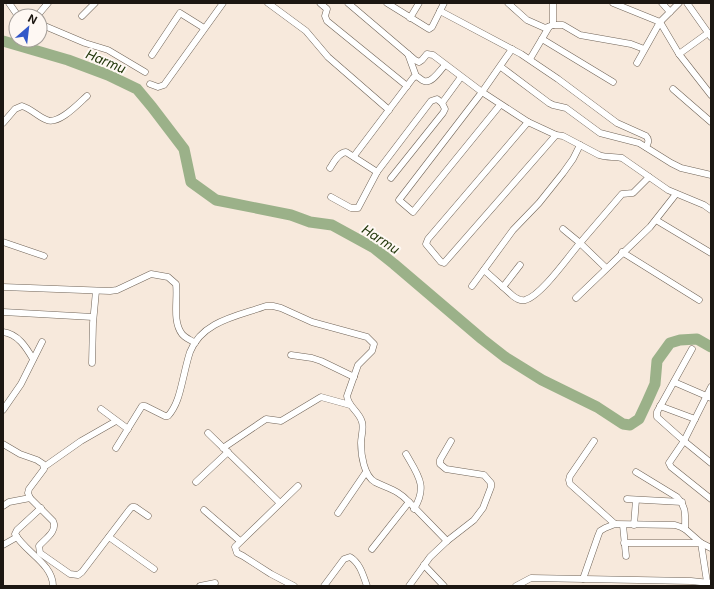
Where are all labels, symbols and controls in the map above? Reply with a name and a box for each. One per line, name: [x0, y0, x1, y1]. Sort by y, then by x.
north arrow: [8, 8, 48, 48]
text: N: [26, 11, 40, 27]
water label: Harmu: [84, 45, 129, 77]
water label: Harmu: [359, 221, 403, 257]

